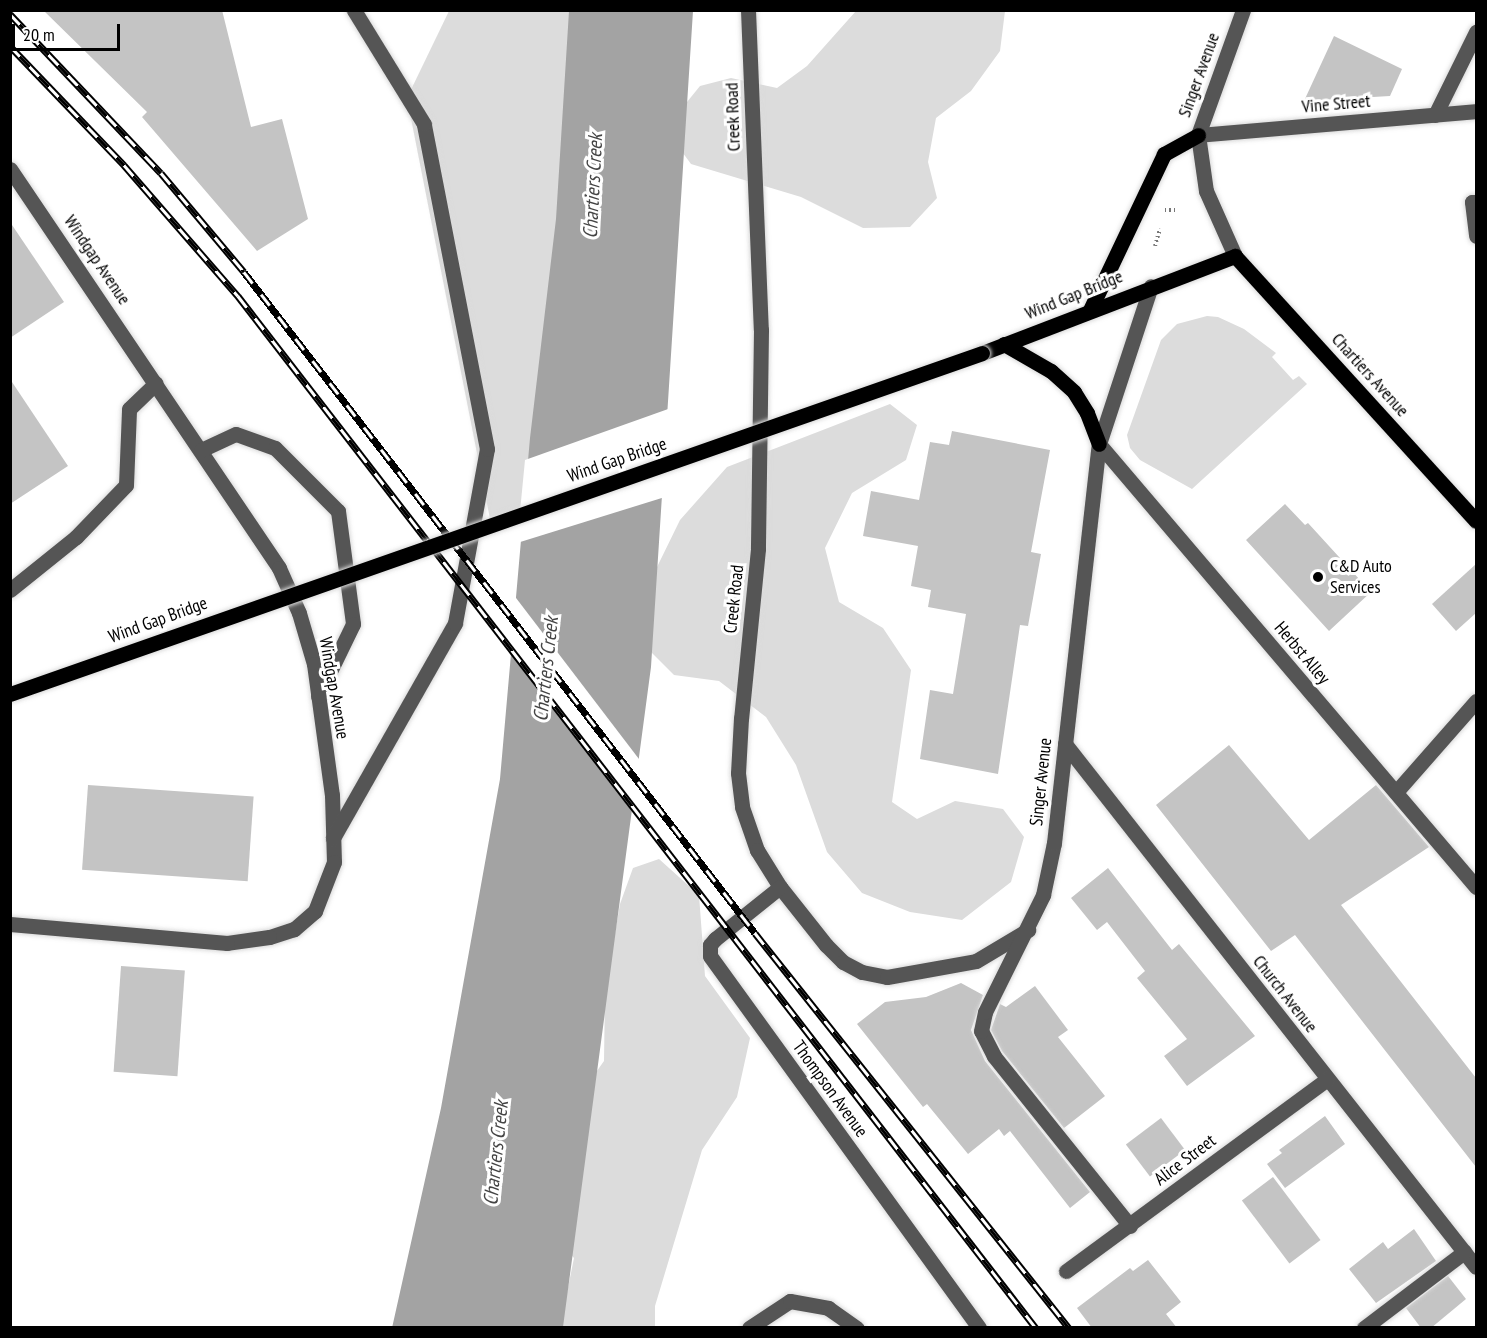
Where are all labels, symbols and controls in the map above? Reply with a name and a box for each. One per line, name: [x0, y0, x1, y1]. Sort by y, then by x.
scale bar: [15, 12, 123, 50]
text: 20 m: [23, 23, 55, 46]
street label: Singer Avenue: [1174, 29, 1224, 121]
street label: Creek Road: [721, 82, 745, 152]
street label: Vine Street: [1301, 90, 1371, 118]
water label: Chartiers Creek: [578, 133, 608, 239]
street label: Windgap Avenue: [59, 211, 135, 309]
street label: Wind Gap Bridge: [1022, 266, 1126, 324]
street label: Chartiers Avenue: [1327, 329, 1413, 421]
street label: Wind Gap Bridge: [565, 433, 669, 487]
place label: C&D Auto Services: [1330, 556, 1392, 598]
street label: Creek Road: [720, 563, 748, 635]
marker: C&D Auto Services: [1311, 570, 1325, 584]
street label: Wind Gap Bridge: [106, 592, 210, 648]
water label: Chartiers Creek: [529, 616, 563, 722]
street label: Herbst Alley: [1269, 617, 1335, 689]
street label: Windgap Avenue: [314, 635, 354, 741]
street label: Singer Avenue: [1026, 737, 1056, 827]
street label: Church Avenue: [1248, 951, 1322, 1037]
street label: Thompson Avenue: [788, 1036, 872, 1142]
water label: Chartiers Creek: [479, 1100, 513, 1206]
street label: Alice Street: [1150, 1130, 1220, 1190]

